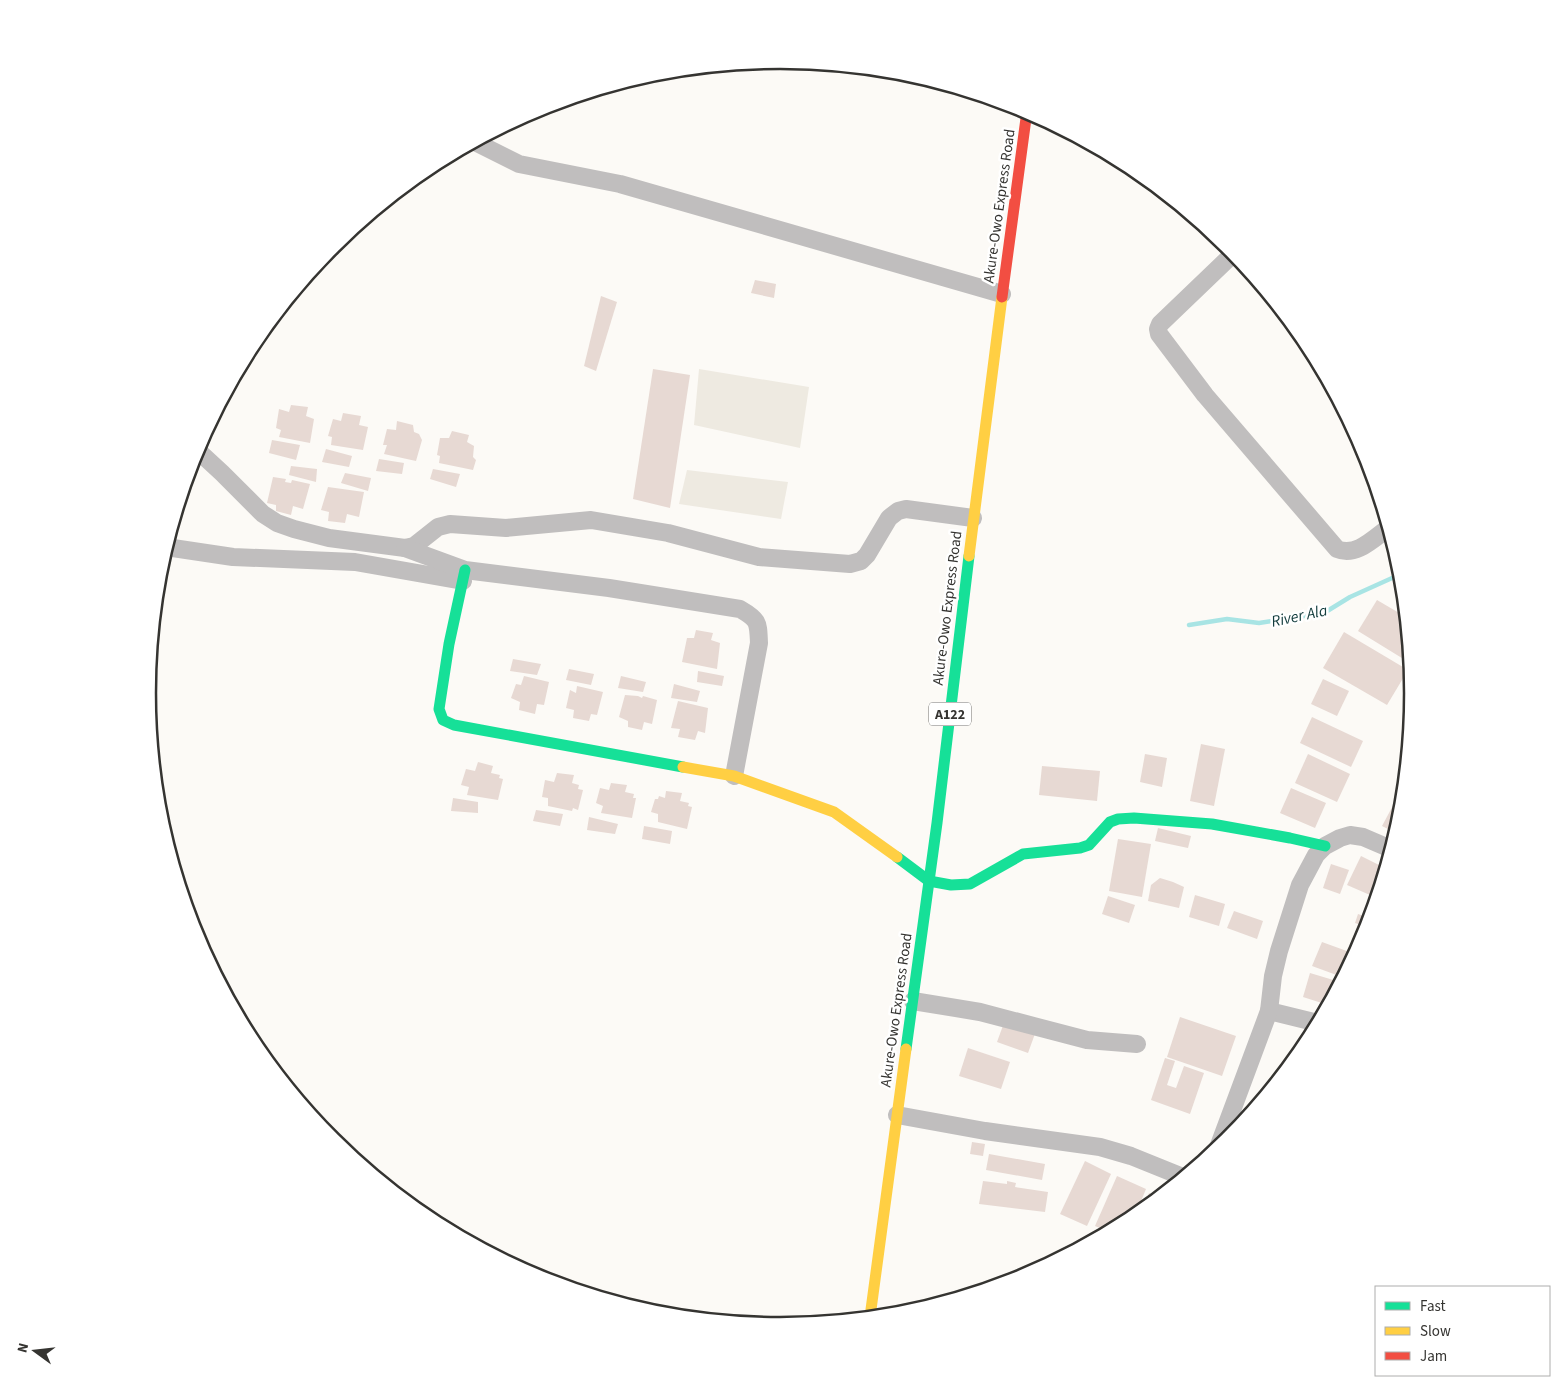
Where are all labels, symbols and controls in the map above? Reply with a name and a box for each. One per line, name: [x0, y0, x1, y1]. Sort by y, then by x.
street label: Akure-Owo Express Road: [978, 128, 1021, 284]
street label: Akure-Owo Express Road: [928, 530, 967, 686]
water label: River Ala: [1269, 599, 1330, 633]
road number: A122: [929, 702, 971, 726]
street label: Akure-Owo Express Road: [875, 932, 918, 1088]
legend: [1375, 1286, 1550, 1376]
text: Fast: [1420, 1296, 1446, 1317]
text: Slow: [1420, 1321, 1451, 1342]
north arrow: [10, 1326, 60, 1376]
text: N: [13, 1341, 34, 1355]
text: Jam: [1420, 1346, 1447, 1367]

